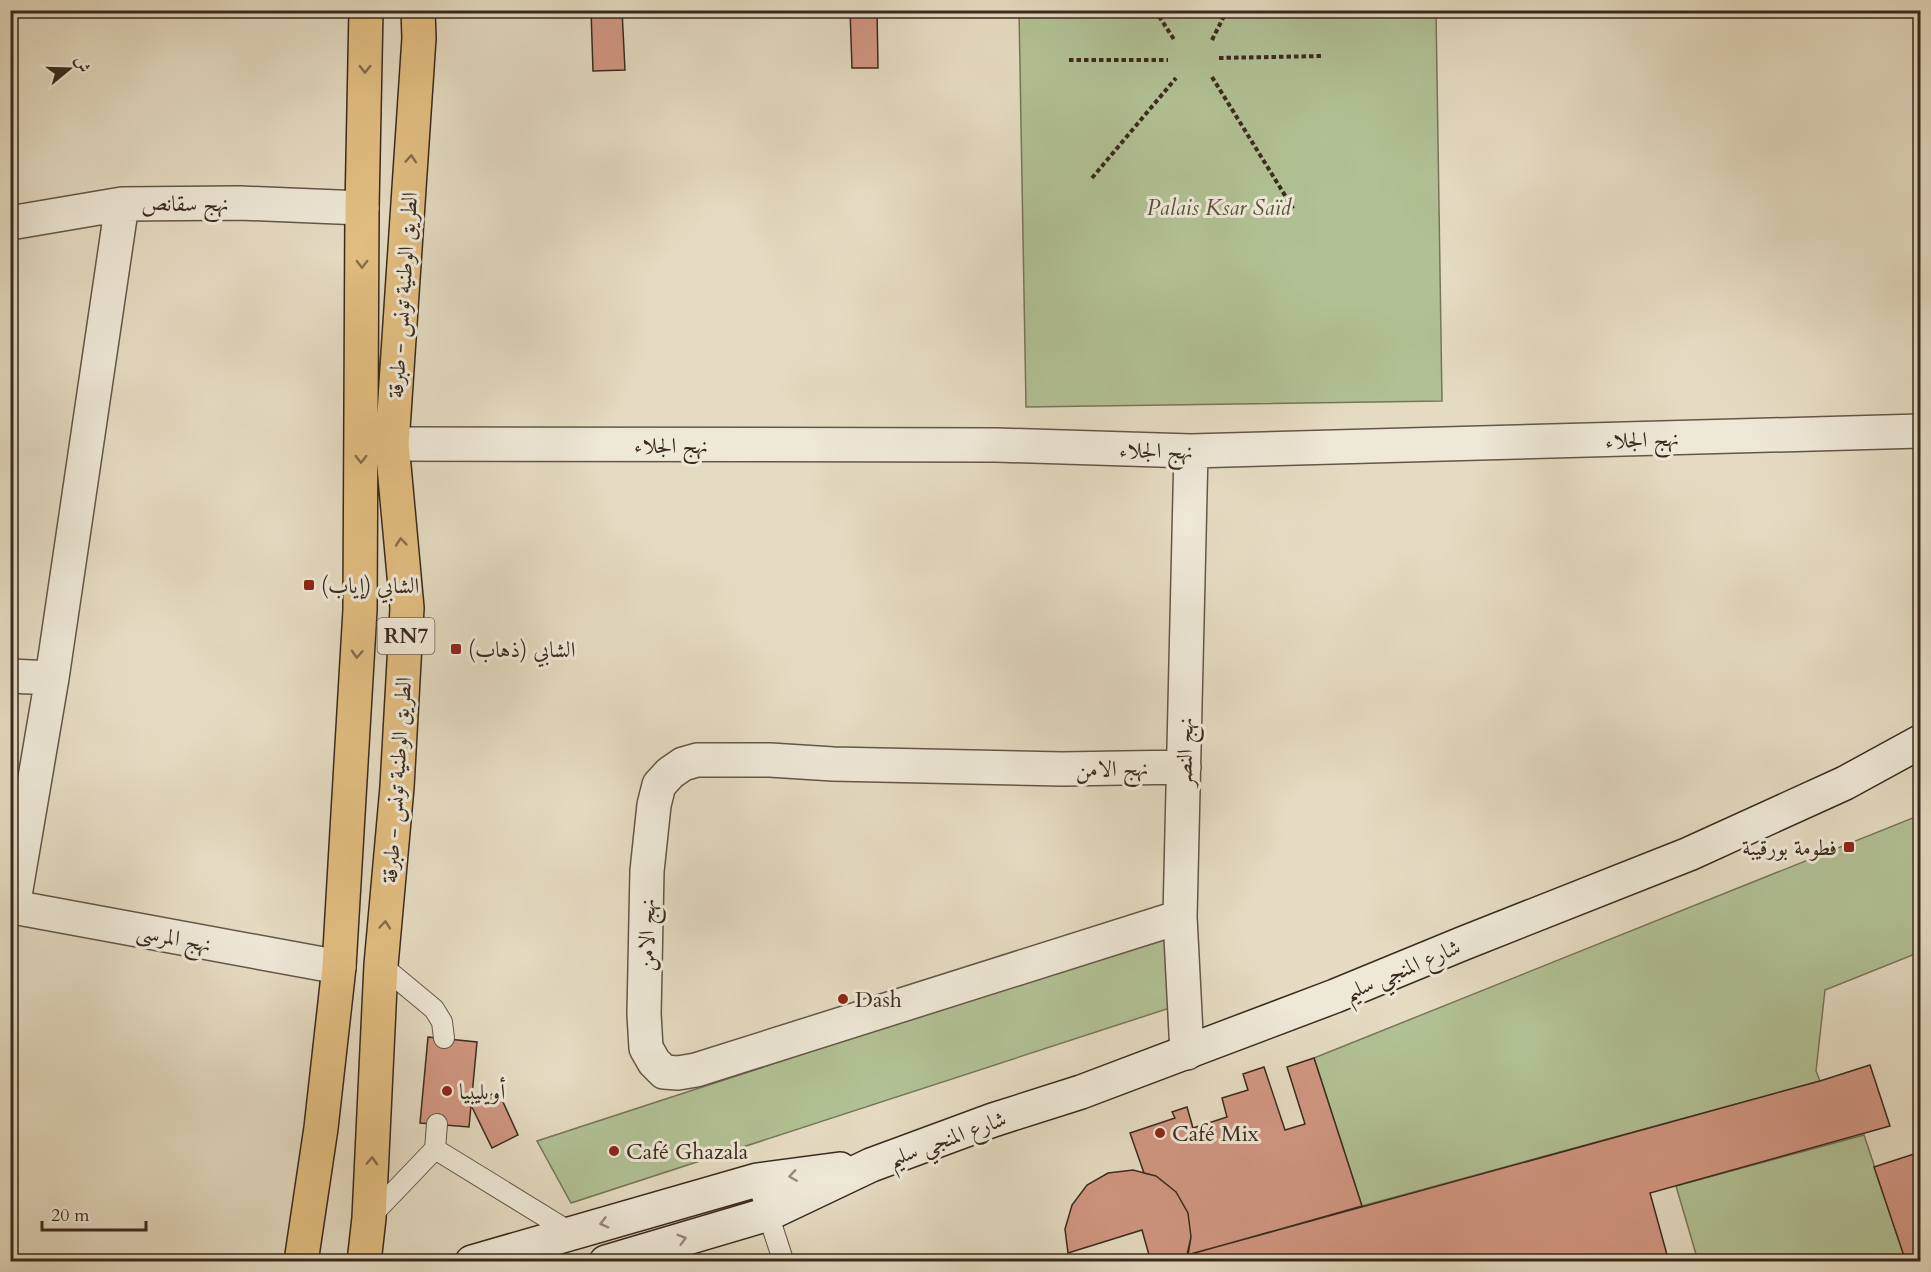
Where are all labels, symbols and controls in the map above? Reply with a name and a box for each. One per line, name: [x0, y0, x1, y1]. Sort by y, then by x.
north arrow: [39, 39, 99, 99]
text: ش: [69, 53, 95, 76]
one-way arrow: [359, 64, 372, 73]
one-way arrow: [404, 154, 417, 163]
street label: نهج سقانص: [141, 189, 229, 223]
street label: الطريق الوطنية تونس - طبرقة: [381, 191, 425, 399]
park label: Palais Ksar Saïd: [1147, 193, 1293, 223]
one-way arrow: [356, 259, 368, 268]
street label: نهج الجلاء: [1605, 424, 1680, 460]
street label: نهج الجلاء: [634, 431, 708, 465]
street label: نهج الجلاء: [1119, 435, 1193, 471]
one-way arrow: [354, 454, 367, 463]
one-way arrow: [395, 537, 408, 546]
place label: الشابي (إياب): [321, 571, 419, 604]
marker: الشابي (إياب): [302, 578, 316, 592]
road number: RN7: [378, 618, 434, 654]
place label: الشابي (ذهاب): [468, 635, 575, 668]
marker: الشابي (ذهاب): [449, 642, 463, 656]
one-way arrow: [351, 649, 364, 658]
street label: الطريق الوطنية تونس - طبرقة: [375, 676, 419, 884]
street label: نهج النصر: [1169, 717, 1205, 789]
street label: نهج الامن: [1075, 753, 1149, 789]
place label: فطومة بورقيبة: [1742, 833, 1837, 863]
marker: فطومة بورقيبة: [1842, 840, 1856, 854]
street label: نهج الامن: [631, 898, 667, 972]
street label: نهج المرسى: [133, 916, 214, 964]
one-way arrow: [378, 920, 391, 929]
street label: شارع المنجي سليم: [1340, 932, 1467, 1013]
place label: Dash: [855, 985, 902, 1015]
marker: Dash: [836, 992, 850, 1006]
place label: أويليبيا: [459, 1076, 506, 1107]
marker: أويليبيا: [440, 1084, 454, 1098]
street label: شارع المنجي سليم: [884, 1104, 1013, 1180]
place label: Café Mix: [1172, 1119, 1259, 1149]
marker: Café Mix: [1153, 1126, 1167, 1140]
place label: Café Ghazala: [626, 1137, 749, 1167]
marker: Café Ghazala: [607, 1144, 621, 1158]
one-way arrow: [365, 1157, 378, 1166]
one-way arrow: [788, 1169, 797, 1181]
scale bar: [42, 1194, 146, 1232]
text: 20 m: [51, 1203, 90, 1228]
one-way arrow: [599, 1216, 609, 1228]
one-way arrow: [676, 1234, 687, 1246]

